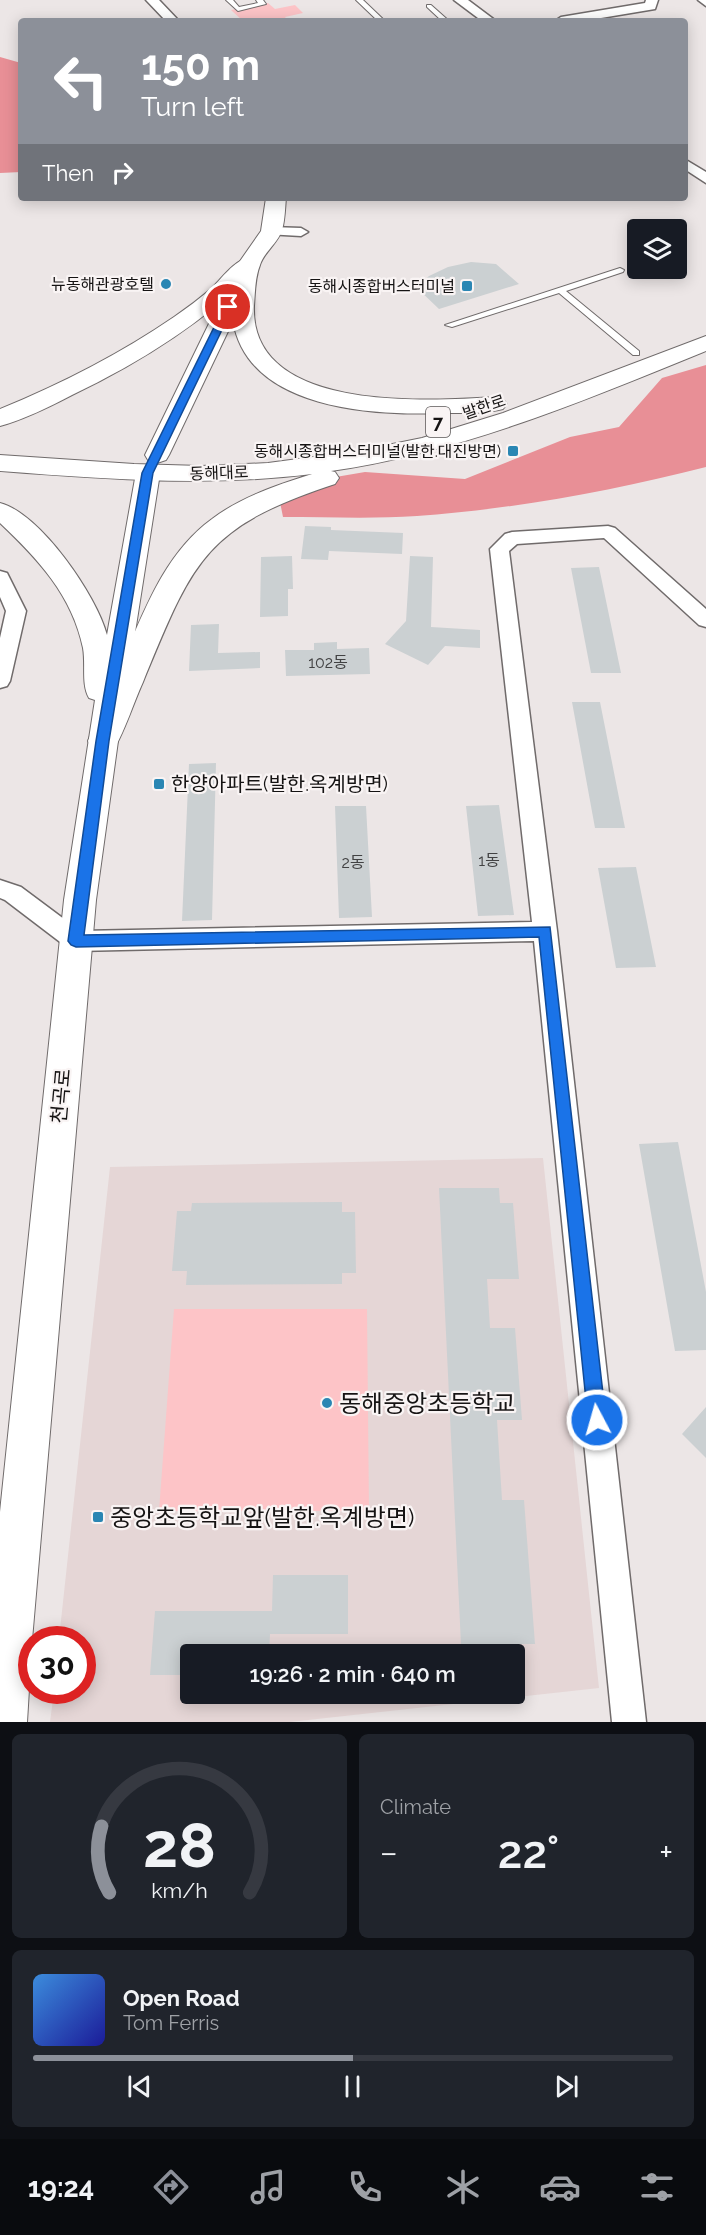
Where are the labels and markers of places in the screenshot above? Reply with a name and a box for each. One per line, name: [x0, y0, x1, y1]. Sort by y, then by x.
place label: 뉴동해관광호텔: [51, 275, 154, 294]
marker: 뉴동해관광호텔: [159, 277, 173, 291]
place label: 동해시종합버스터미널: [308, 277, 455, 296]
marker: 동해시종합버스터미널: [460, 279, 474, 293]
pin: [202, 281, 253, 332]
place label: 동해시종합버스터미널(발한.대진방면): [254, 442, 501, 461]
marker: 동해시종합버스터미널(발한.대진방면): [506, 444, 520, 458]
place label: 한양아파트(발한.옥계방면): [171, 772, 388, 796]
marker: 한양아파트(발한.옥계방면): [152, 777, 166, 791]
place label: 동해중앙초등학교: [339, 1389, 516, 1418]
marker: 동해중앙초등학교: [320, 1396, 334, 1410]
place label: 중앙초등학교앞(발한.옥계방면): [110, 1503, 414, 1532]
marker: 중앙초등학교앞(발한.옥계방면): [91, 1510, 105, 1524]

